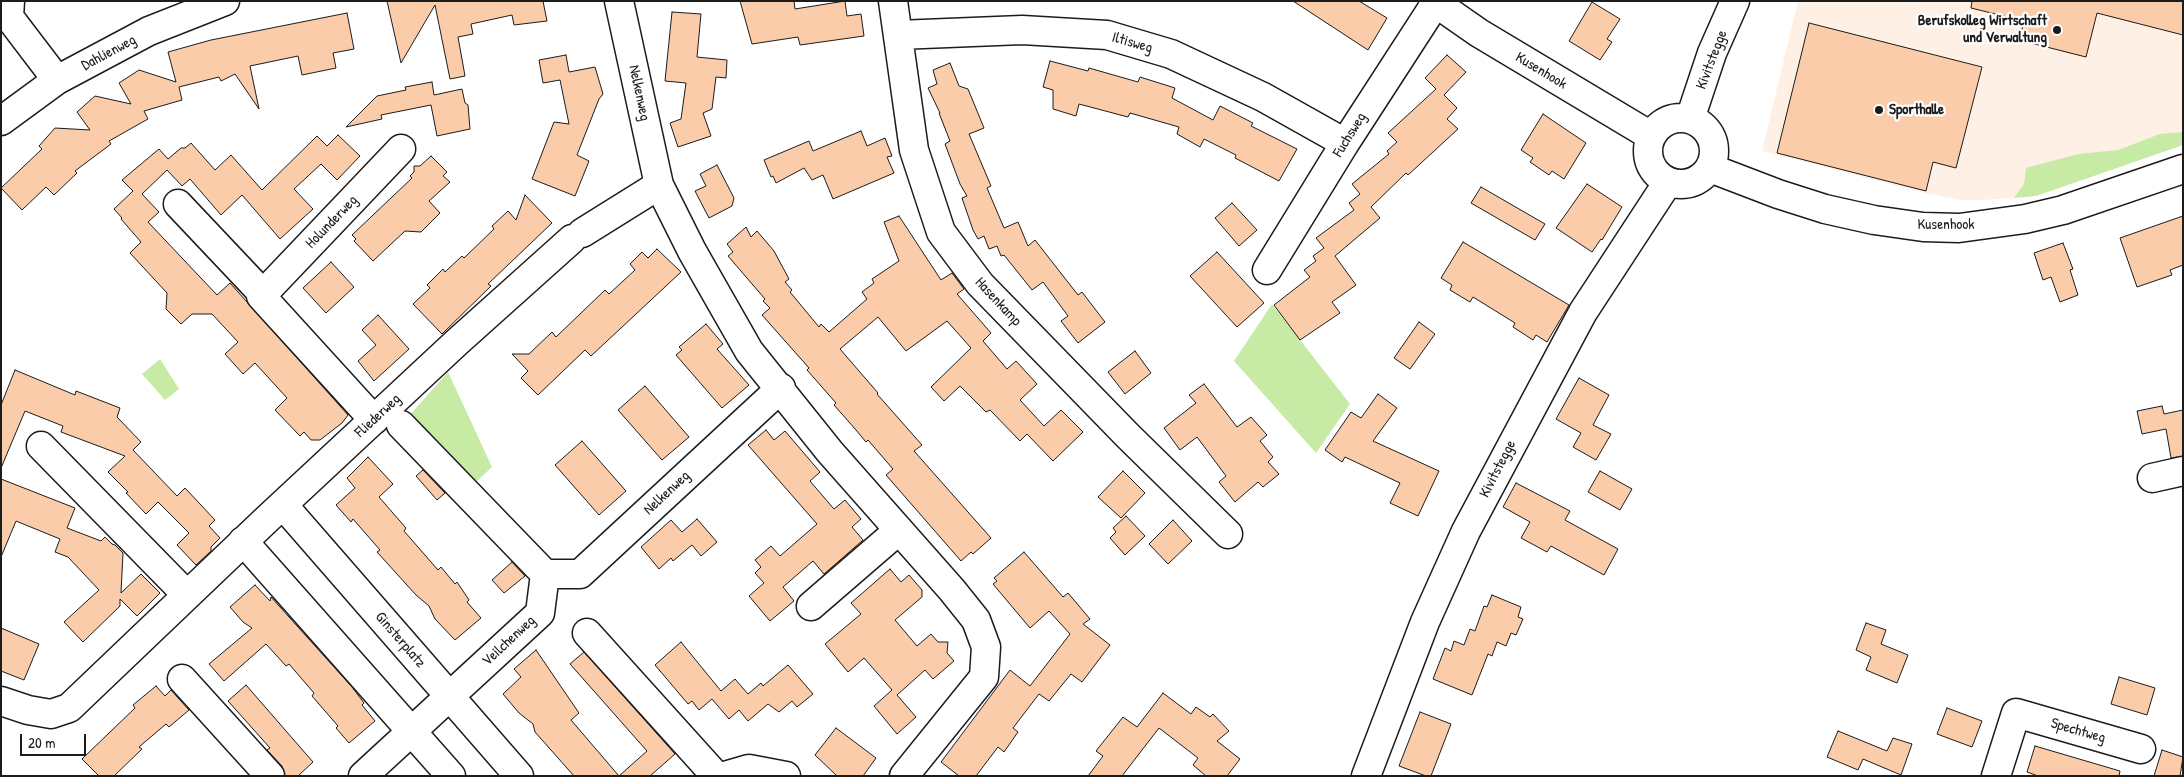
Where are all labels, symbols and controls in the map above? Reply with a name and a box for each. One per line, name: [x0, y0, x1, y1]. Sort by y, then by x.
place label: Berufskolleg Wirtschaft und Verwaltung: [1918, 12, 2047, 47]
marker: Berufskolleg Wirtschaft und Verwaltung: [2051, 24, 2063, 36]
street label: Kivitstegge: [1692, 28, 1732, 92]
street label: Iltisweg: [1110, 29, 1154, 57]
street label: Dahlienweg: [79, 31, 139, 75]
street label: Kusenhook: [1512, 49, 1570, 93]
street label: Nelkenweg: [624, 63, 654, 123]
place label: Sporthalle: [1889, 101, 1944, 119]
marker: Sporthalle: [1873, 104, 1885, 116]
street label: Fuchsweg: [1329, 109, 1371, 161]
street label: Holunderweg: [302, 192, 362, 252]
street label: Kusenhook: [1918, 216, 1974, 234]
street label: Hasenkamp: [971, 274, 1025, 330]
street label: Fliederweg: [351, 390, 405, 442]
street label: Kivitstegge: [1476, 437, 1520, 501]
street label: Nelkenweg: [640, 467, 694, 519]
street label: Ginsterplatz: [371, 608, 429, 672]
street label: Veilchenweg: [479, 612, 539, 670]
street label: Spechtweg: [2049, 715, 2107, 747]
scale bar: [22, 724, 89, 756]
text: 20 m: [28, 732, 55, 753]

